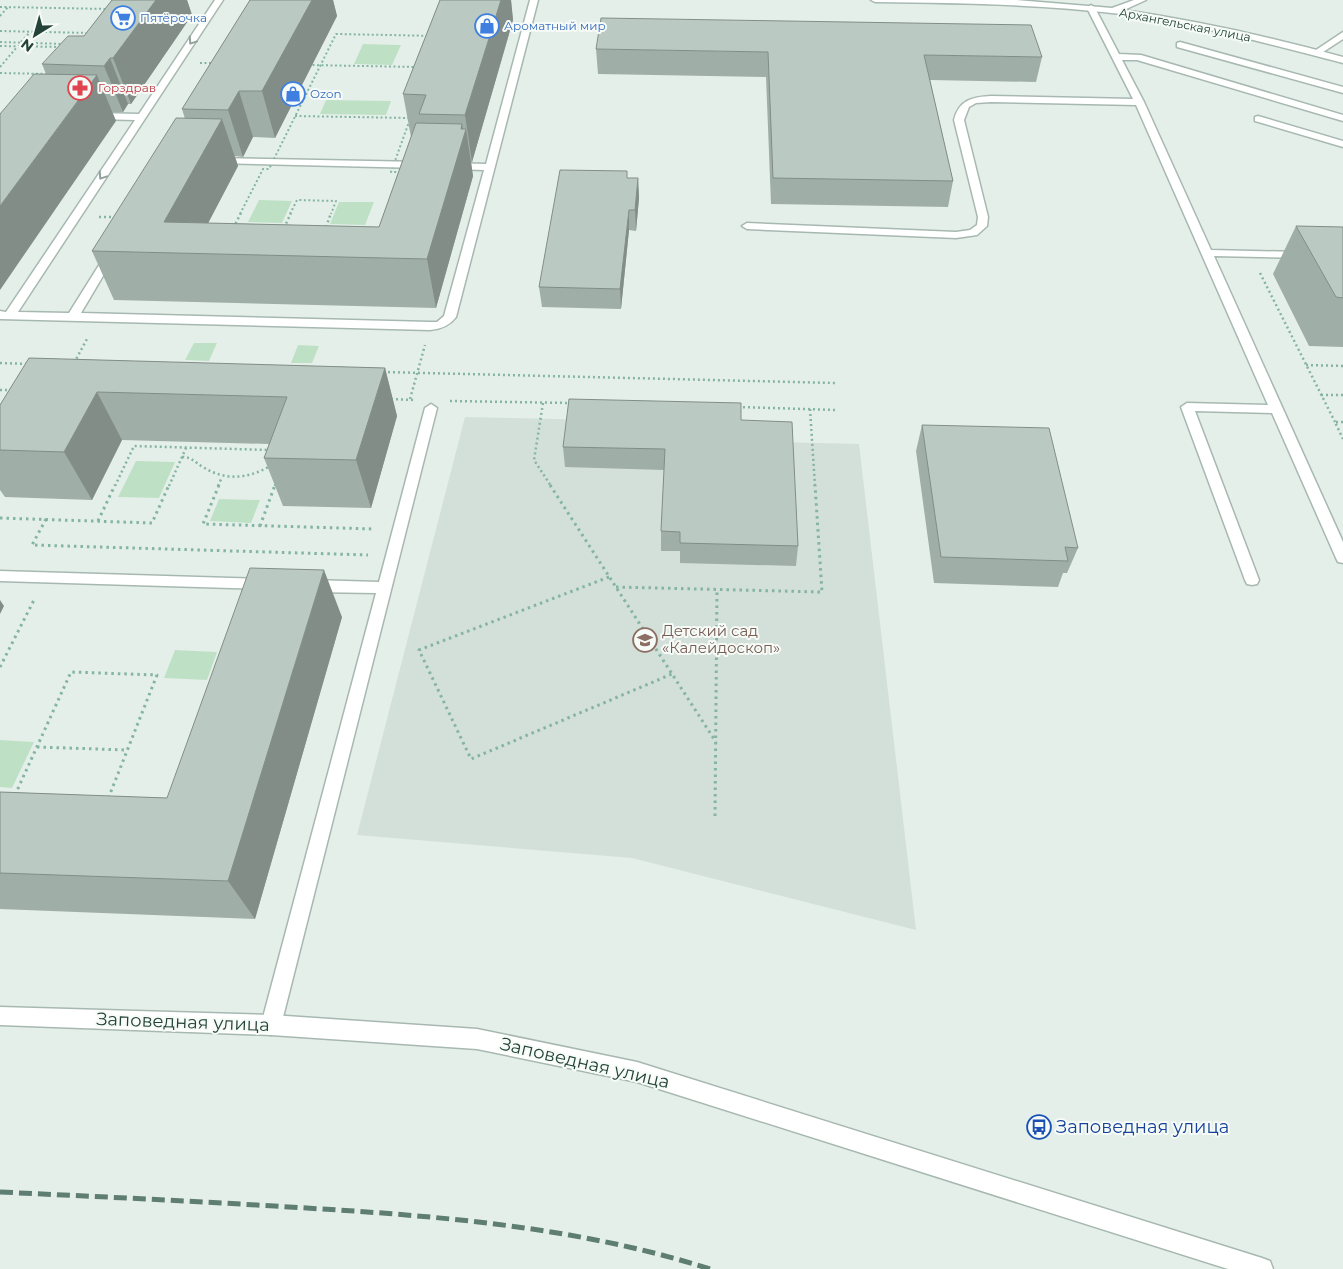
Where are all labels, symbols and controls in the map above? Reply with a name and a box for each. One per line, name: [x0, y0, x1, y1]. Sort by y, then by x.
street label: Архангельская улица: [1118, 4, 1252, 45]
supermarket icon: Пятёрочка: [110, 5, 136, 31]
north arrow: [10, 10, 60, 60]
place label: Пятёрочка: [140, 10, 207, 25]
shop icon: Ароматный мир: [474, 13, 500, 39]
place label: Ароматный мир: [504, 18, 606, 33]
text: N: [17, 35, 37, 56]
one-way arrow: [188, 35, 198, 44]
pharmacy icon: Горздрав: [67, 75, 93, 101]
place label: Горздрав: [98, 80, 156, 95]
shop icon: Ozon: [280, 81, 306, 107]
place label: Ozon: [310, 86, 342, 101]
one-way arrow: [99, 170, 108, 180]
place label: Детский сад «Калейдоскоп»: [662, 621, 780, 657]
school or university icon: Детский сад «Калейдоскоп»: [632, 627, 658, 653]
street label: Заповедная улица: [96, 1008, 270, 1036]
street label: Заповедная улица: [498, 1033, 672, 1093]
bus stop icon: Заповедная улица: [1026, 1114, 1052, 1140]
place label: Заповедная улица: [1056, 1116, 1229, 1138]

